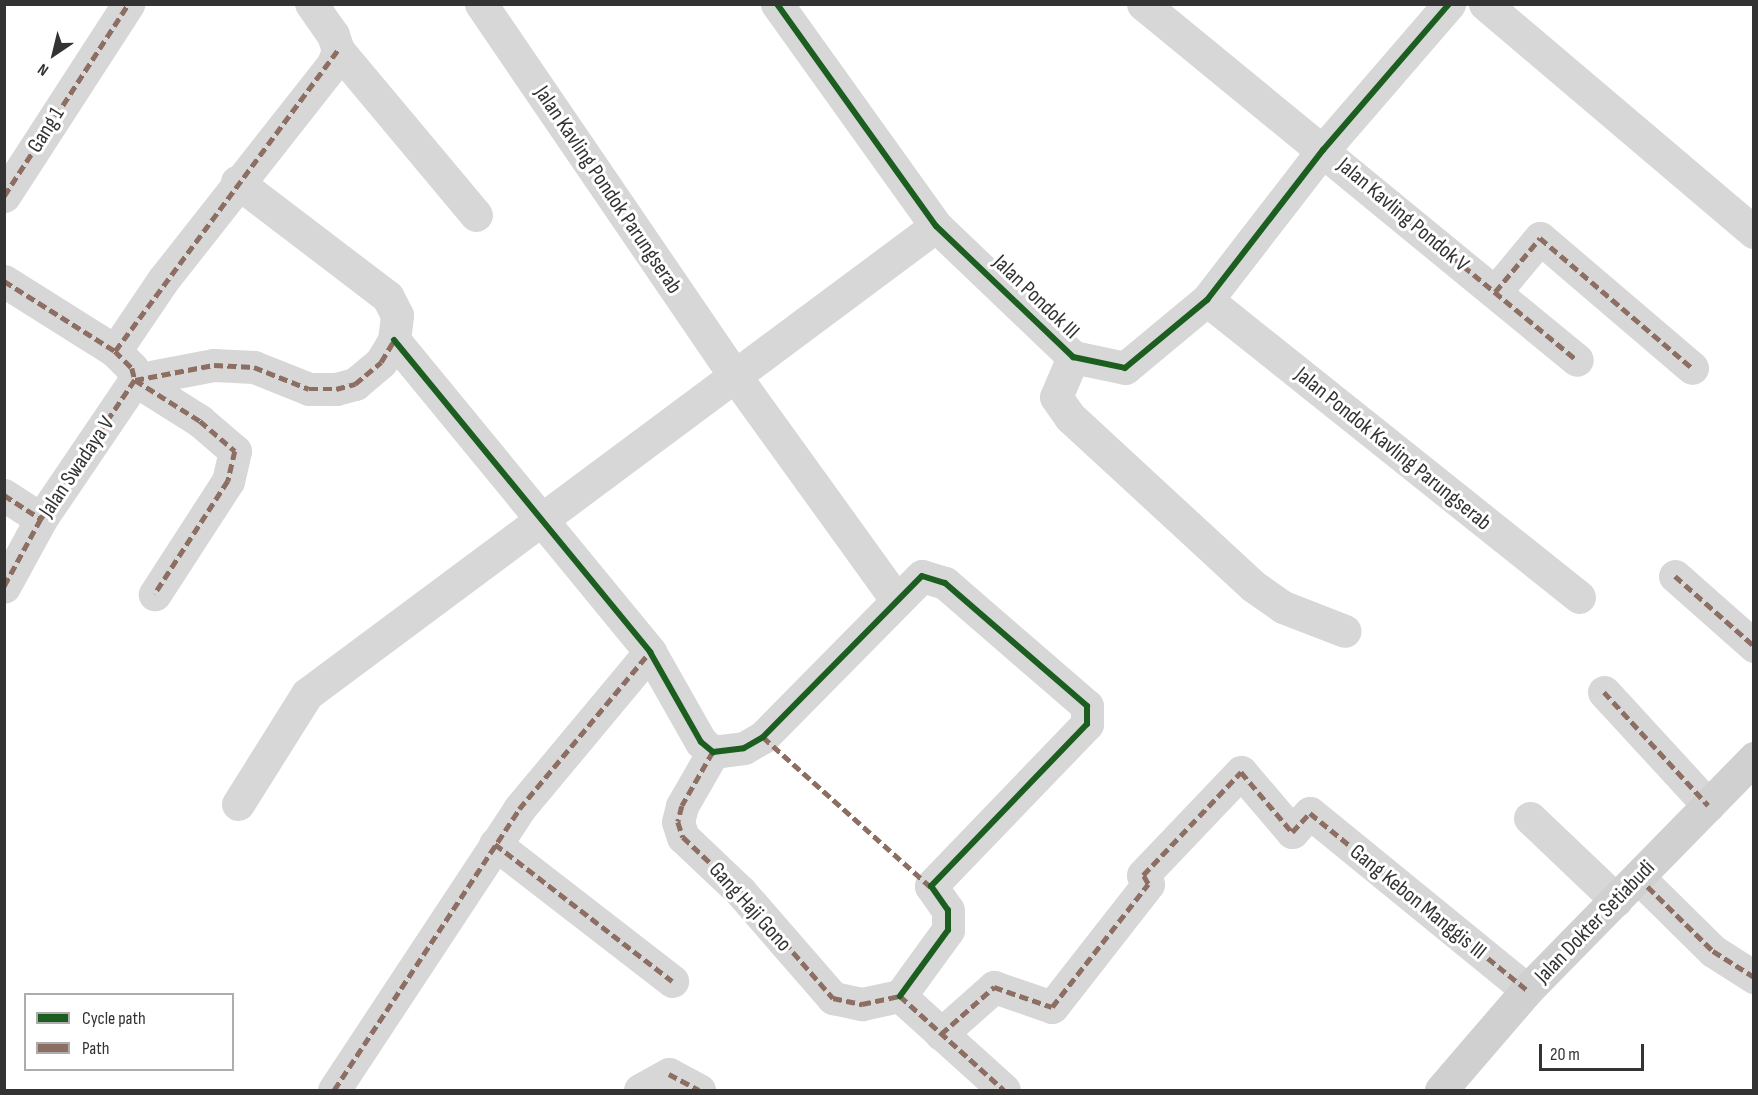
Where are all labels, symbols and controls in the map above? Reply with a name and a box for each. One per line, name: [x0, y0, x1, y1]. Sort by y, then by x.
north arrow: [24, 24, 84, 84]
text: N: [34, 59, 52, 79]
street label: Jalan Kavling Pondok Parungserab: [529, 81, 687, 299]
street label: Gang 1: [22, 102, 70, 158]
street label: Jalan Kavling Pondok V: [1332, 152, 1474, 278]
street label: Jalan Pondok III: [987, 249, 1085, 345]
street label: Jalan Pondok Kavling Parungserab: [1290, 362, 1496, 536]
street label: Jalan Swadaya V: [34, 412, 120, 522]
street label: Gang Kebon Manggis III: [1344, 839, 1492, 965]
street label: Jalan Dokter Setiabudi: [1530, 855, 1660, 989]
street label: Gang Haji Gono: [703, 857, 797, 957]
legend: [24, 993, 234, 1071]
text: Cycle path: [82, 1008, 146, 1029]
scale bar: [1542, 1032, 1647, 1070]
text: Path: [82, 1038, 110, 1059]
text: 20 m: [1550, 1044, 1580, 1065]

